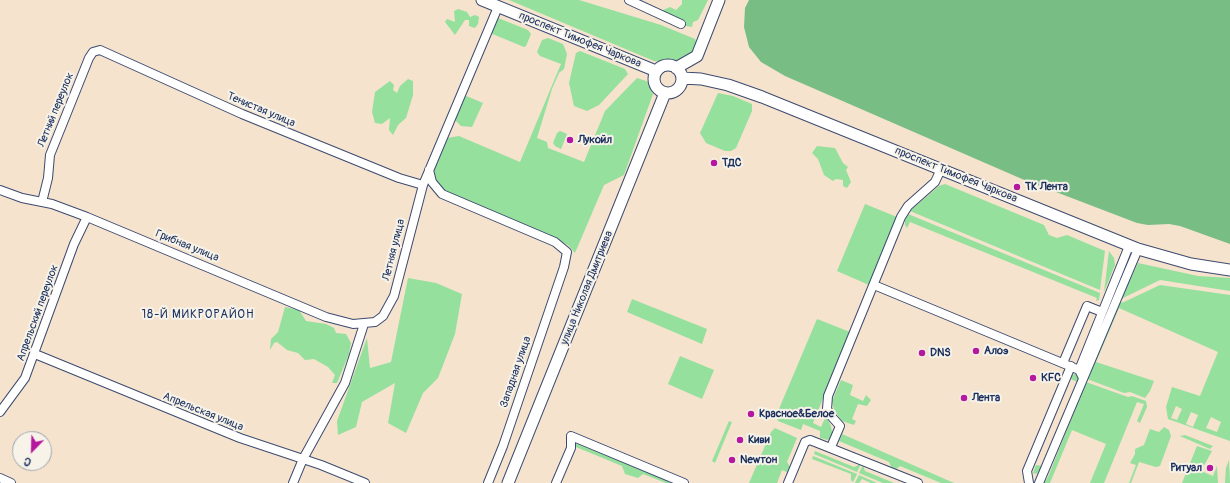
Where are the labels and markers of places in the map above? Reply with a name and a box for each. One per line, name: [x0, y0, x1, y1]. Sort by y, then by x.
place label: Лукойл: [578, 133, 612, 147]
marker: Лукойл: [565, 135, 575, 145]
place label: ТДС: [722, 156, 741, 170]
marker: ТДС: [709, 158, 719, 168]
place label: ТК Лента: [1025, 180, 1068, 194]
marker: ТК Лента: [1012, 182, 1022, 192]
place label: Алоэ: [984, 344, 1009, 358]
place label: DNS: [930, 346, 951, 360]
marker: Алоэ: [971, 346, 981, 356]
marker: DNS: [917, 348, 927, 358]
place label: KFC: [1041, 371, 1061, 385]
marker: KFC: [1028, 373, 1038, 383]
place label: Лента: [972, 391, 1000, 405]
marker: Лента: [959, 393, 969, 403]
place label: Красное&Белое: [759, 407, 834, 421]
marker: Красное&Белое: [746, 409, 756, 419]
place label: Киви: [748, 433, 770, 447]
marker: Киви: [735, 435, 745, 445]
place label: Newтон: [740, 453, 777, 467]
marker: Newтон: [727, 455, 737, 465]
place label: Ритуал: [1171, 461, 1202, 475]
marker: Ритуал: [1205, 463, 1215, 473]

